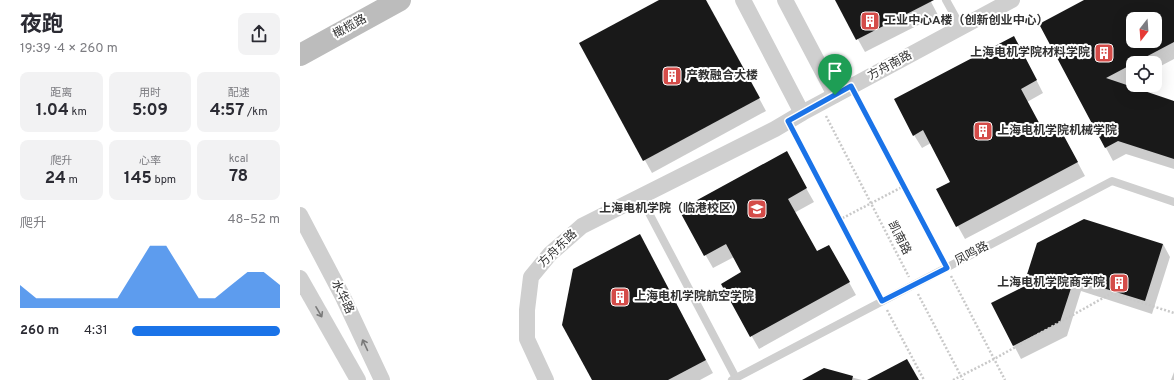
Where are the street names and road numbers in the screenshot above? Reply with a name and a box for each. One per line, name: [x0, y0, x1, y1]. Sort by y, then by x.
street label: 橄榄路: [330, 11, 370, 43]
street label: 方舟南路: [865, 48, 915, 84]
street label: 凯南路: [884, 218, 914, 258]
street label: 方舟东路: [535, 227, 581, 271]
street label: 凤鸣路: [952, 238, 992, 270]
street label: 水华路: [327, 277, 357, 317]

